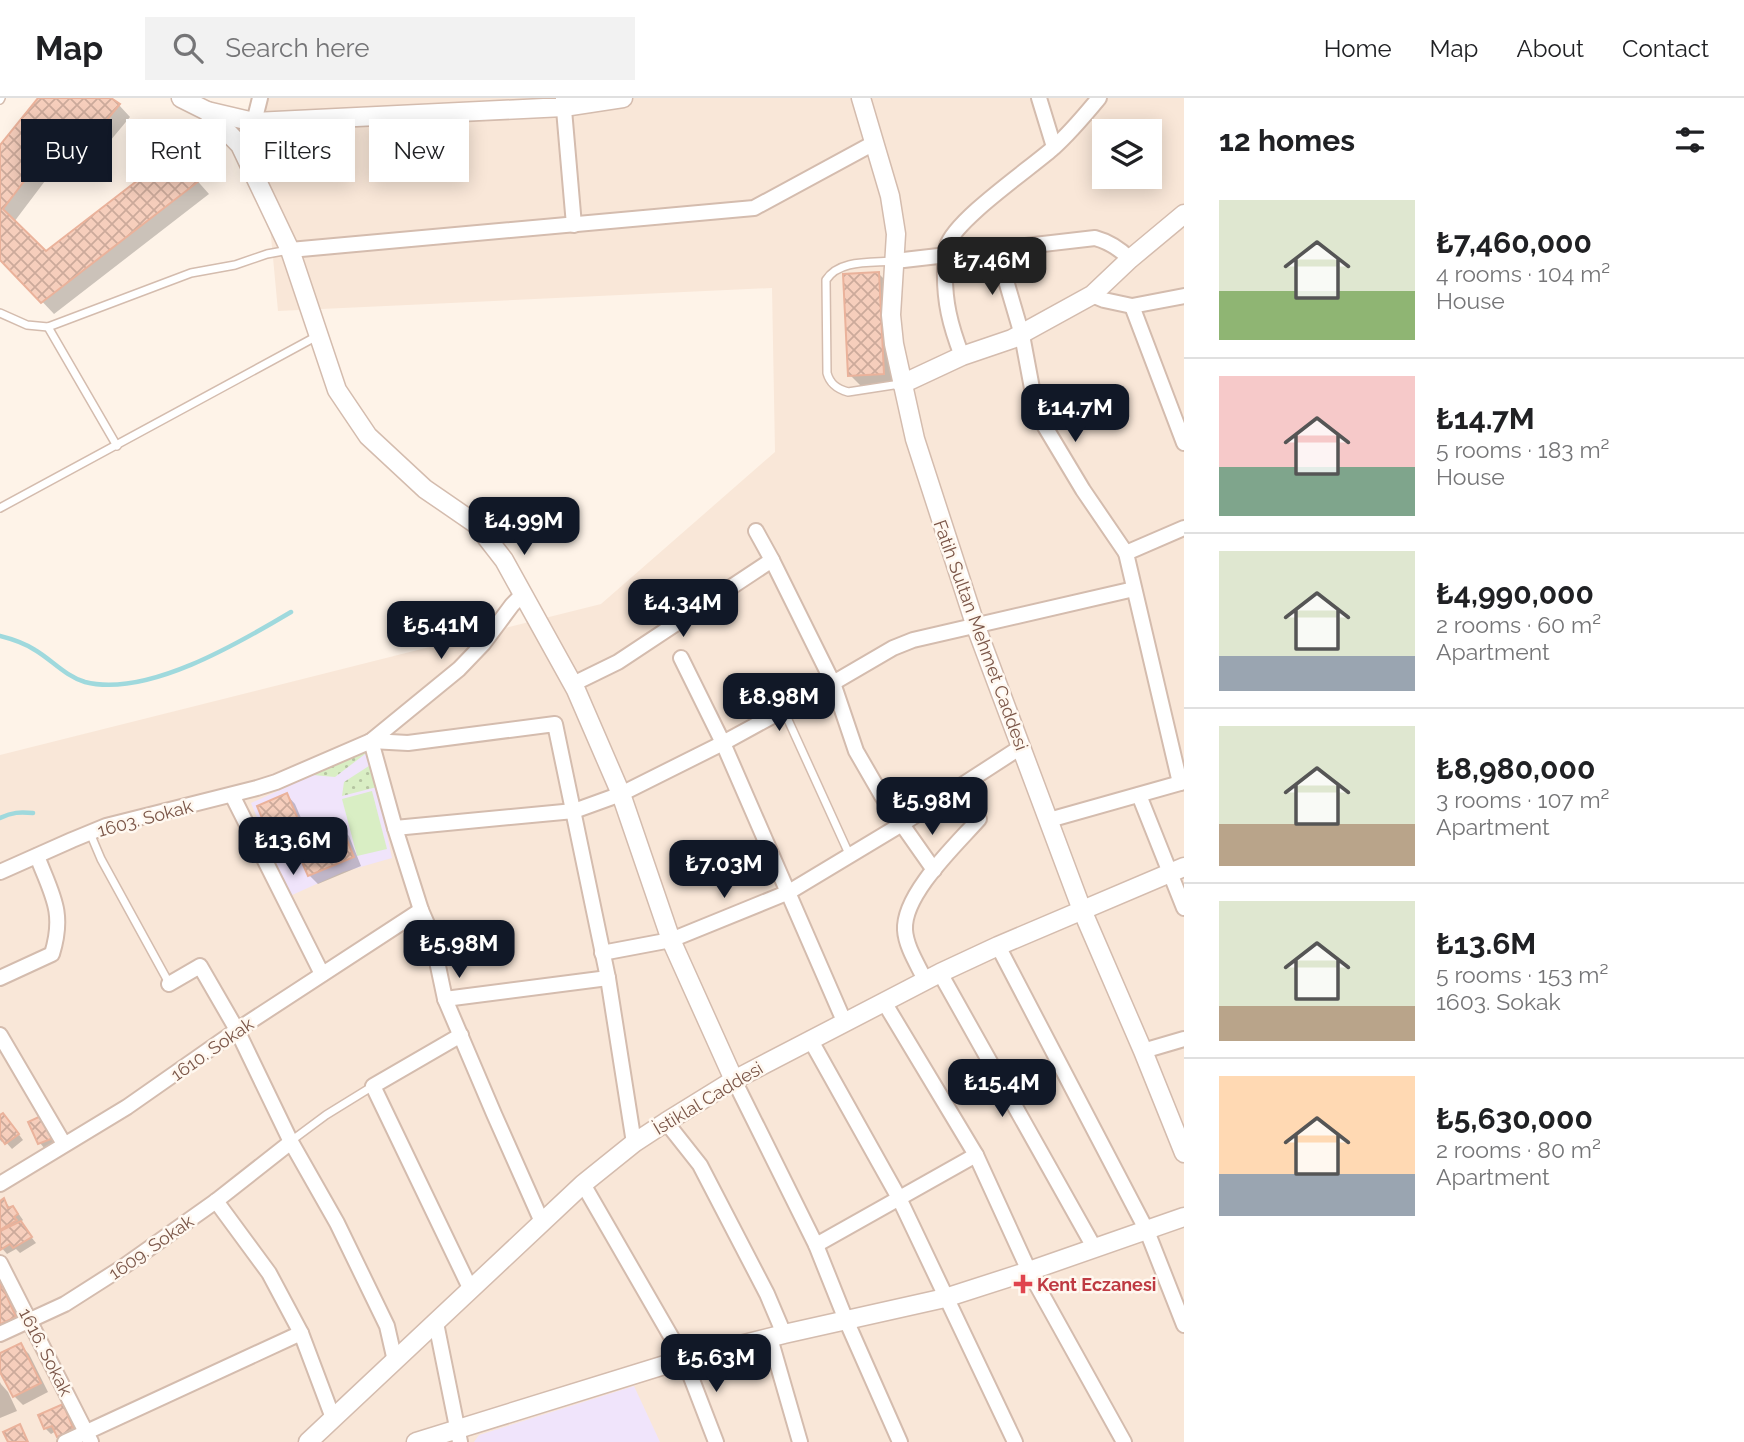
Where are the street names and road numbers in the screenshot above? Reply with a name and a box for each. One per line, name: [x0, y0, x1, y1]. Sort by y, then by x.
street label: Fatih Sultan Mehmet Caddesi: [929, 517, 1033, 753]
street label: 1603. Sokak: [95, 795, 195, 841]
street label: 1610. Sokak: [167, 1013, 258, 1085]
street label: İstiklal Caddesi: [649, 1057, 767, 1139]
street label: 1609. Sokak: [105, 1210, 198, 1284]
street label: 1616. Sokak: [15, 1305, 77, 1400]

